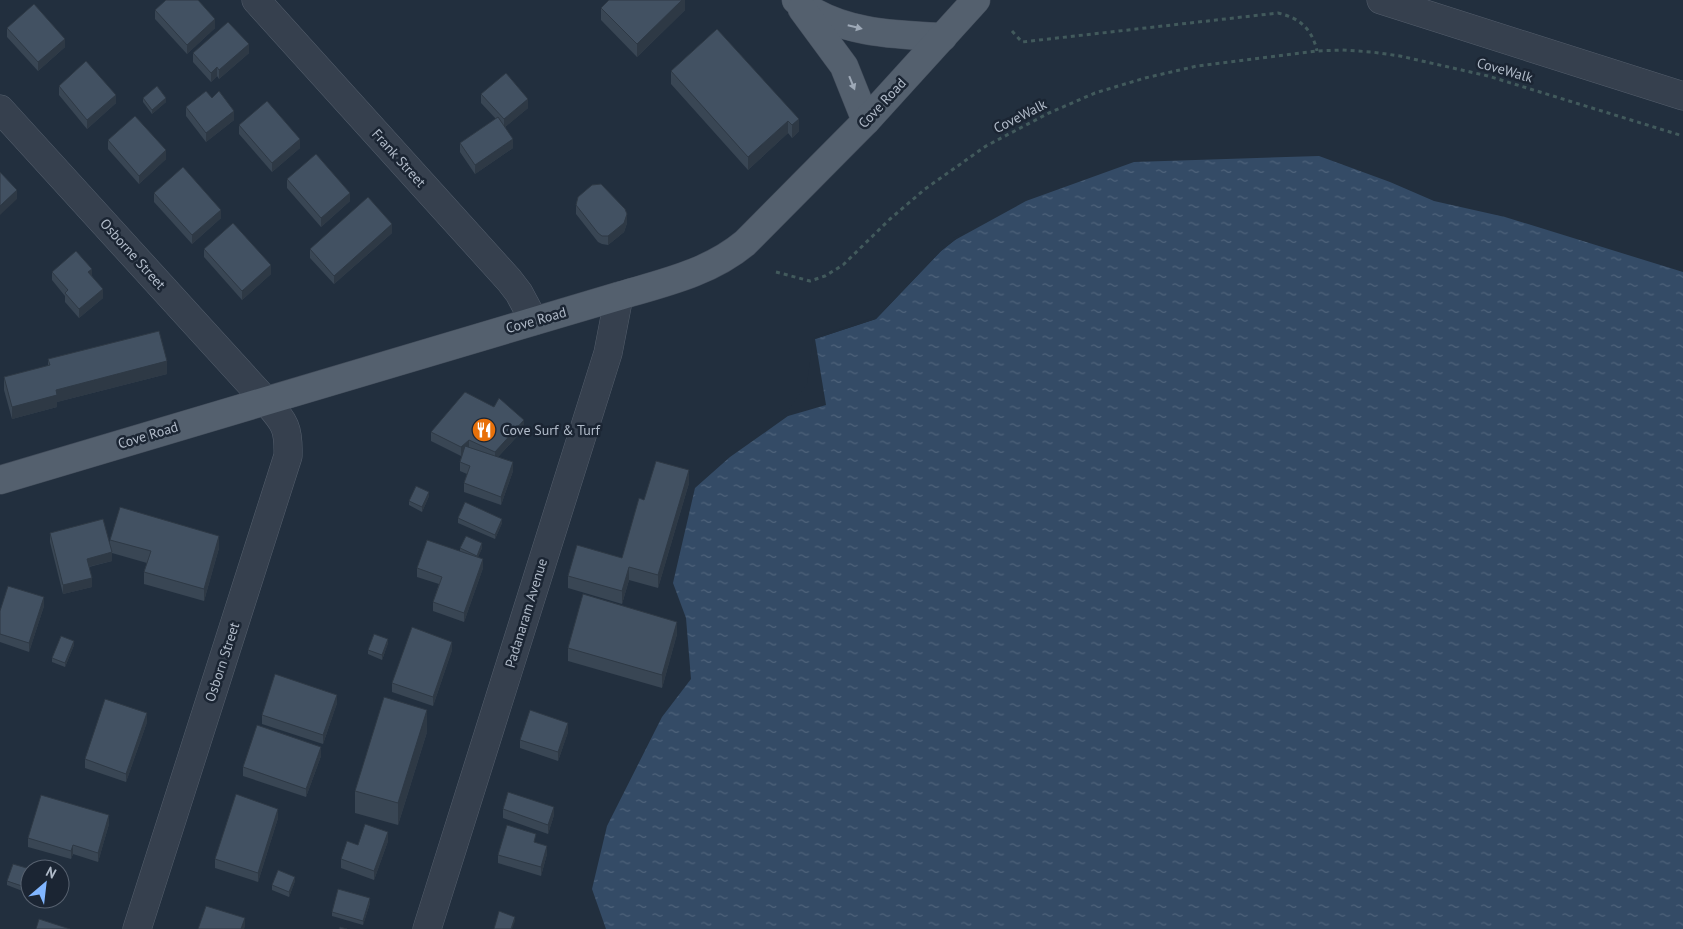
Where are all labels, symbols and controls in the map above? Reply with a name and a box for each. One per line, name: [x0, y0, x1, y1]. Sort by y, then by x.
one-way arrow: [848, 23, 863, 31]
street label: CoveWalk: [1475, 53, 1535, 87]
street label: Cove Road: [854, 74, 910, 132]
one-way arrow: [848, 76, 856, 91]
street label: CoveWalk: [990, 95, 1050, 137]
street label: Frank Street: [368, 125, 430, 191]
street label: Osborne Street: [96, 215, 170, 293]
street label: Cove Road: [504, 303, 568, 337]
street label: Cove Road: [116, 417, 180, 453]
restaurant icon: Cove Surf & Turf: [471, 417, 497, 443]
place label: Cove Surf & Turf: [502, 421, 601, 439]
street label: Padanaram Avenue: [501, 556, 551, 670]
street label: Osborn Street: [201, 620, 243, 704]
north arrow: [20, 859, 70, 909]
text: N: [43, 862, 59, 883]

